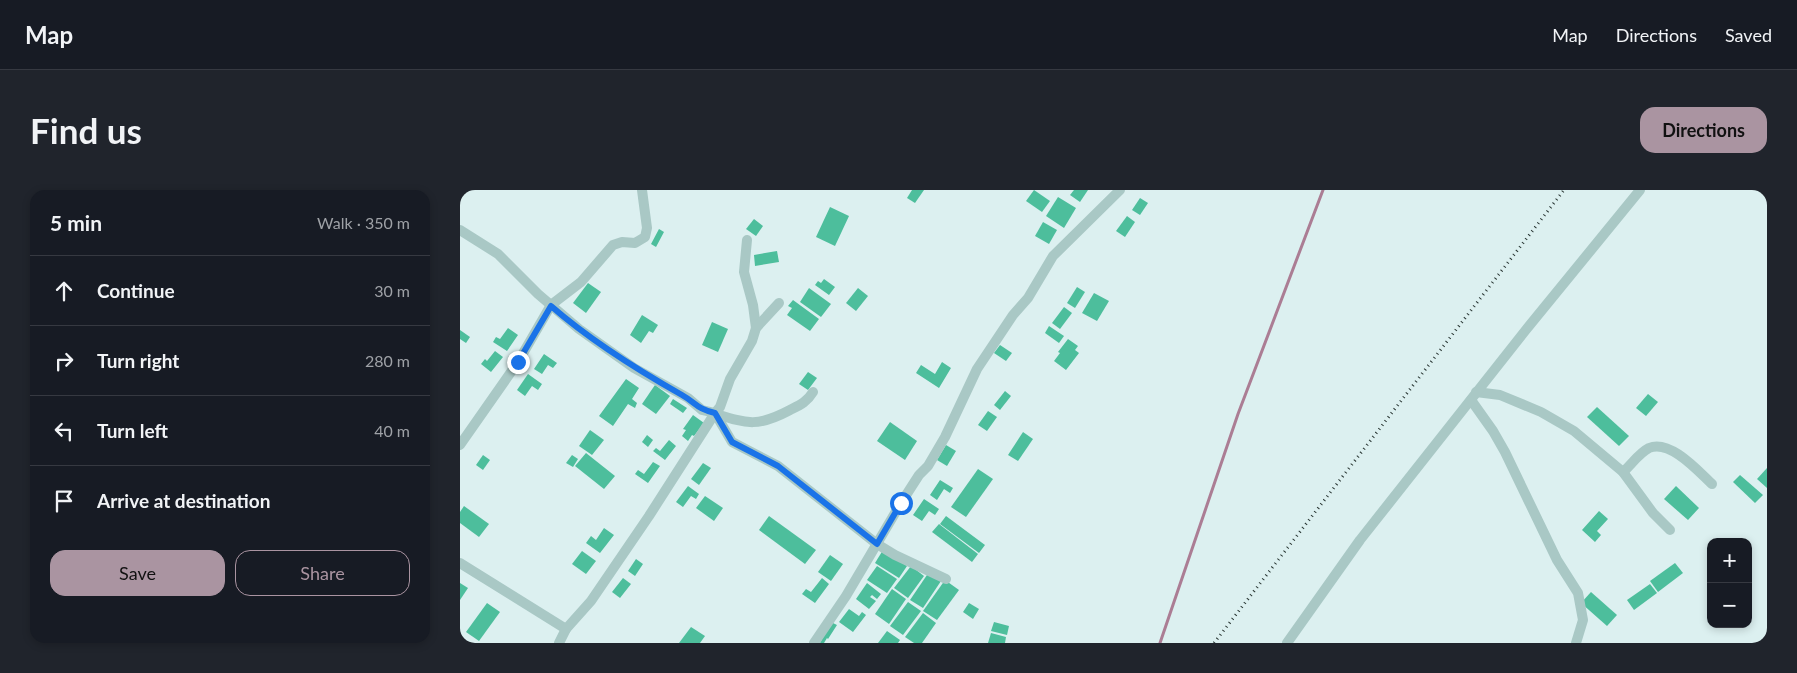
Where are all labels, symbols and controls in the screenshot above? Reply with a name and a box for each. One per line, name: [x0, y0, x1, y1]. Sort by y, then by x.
text: Map: [25, 20, 73, 49]
text: Map: [1552, 24, 1588, 46]
text: Directions: [1616, 24, 1697, 46]
text: Saved: [1725, 24, 1772, 46]
button: Directions: [1640, 107, 1767, 153]
text: Find us: [30, 109, 142, 151]
text: 5 min: [50, 210, 102, 235]
text: Walk · 350 m: [317, 213, 410, 232]
icon: ahead: [50, 277, 78, 305]
text: Continue: [97, 279, 175, 302]
text: 30 m: [374, 281, 410, 300]
icon: right: [50, 347, 78, 375]
text: Turn right: [97, 349, 179, 372]
text: 280 m: [365, 351, 410, 370]
route end: [507, 351, 530, 374]
icon: left: [50, 417, 78, 445]
text: Turn left: [97, 419, 168, 442]
text: 40 m: [374, 421, 410, 440]
icon: arrive: [50, 487, 78, 515]
text: Arrive at destination: [97, 489, 270, 512]
route start: [890, 492, 913, 515]
map controls: [1707, 538, 1752, 628]
button: +: [1707, 538, 1752, 583]
button: Save: [50, 550, 225, 596]
button: Share: [235, 550, 410, 596]
button: −: [1707, 583, 1752, 628]

